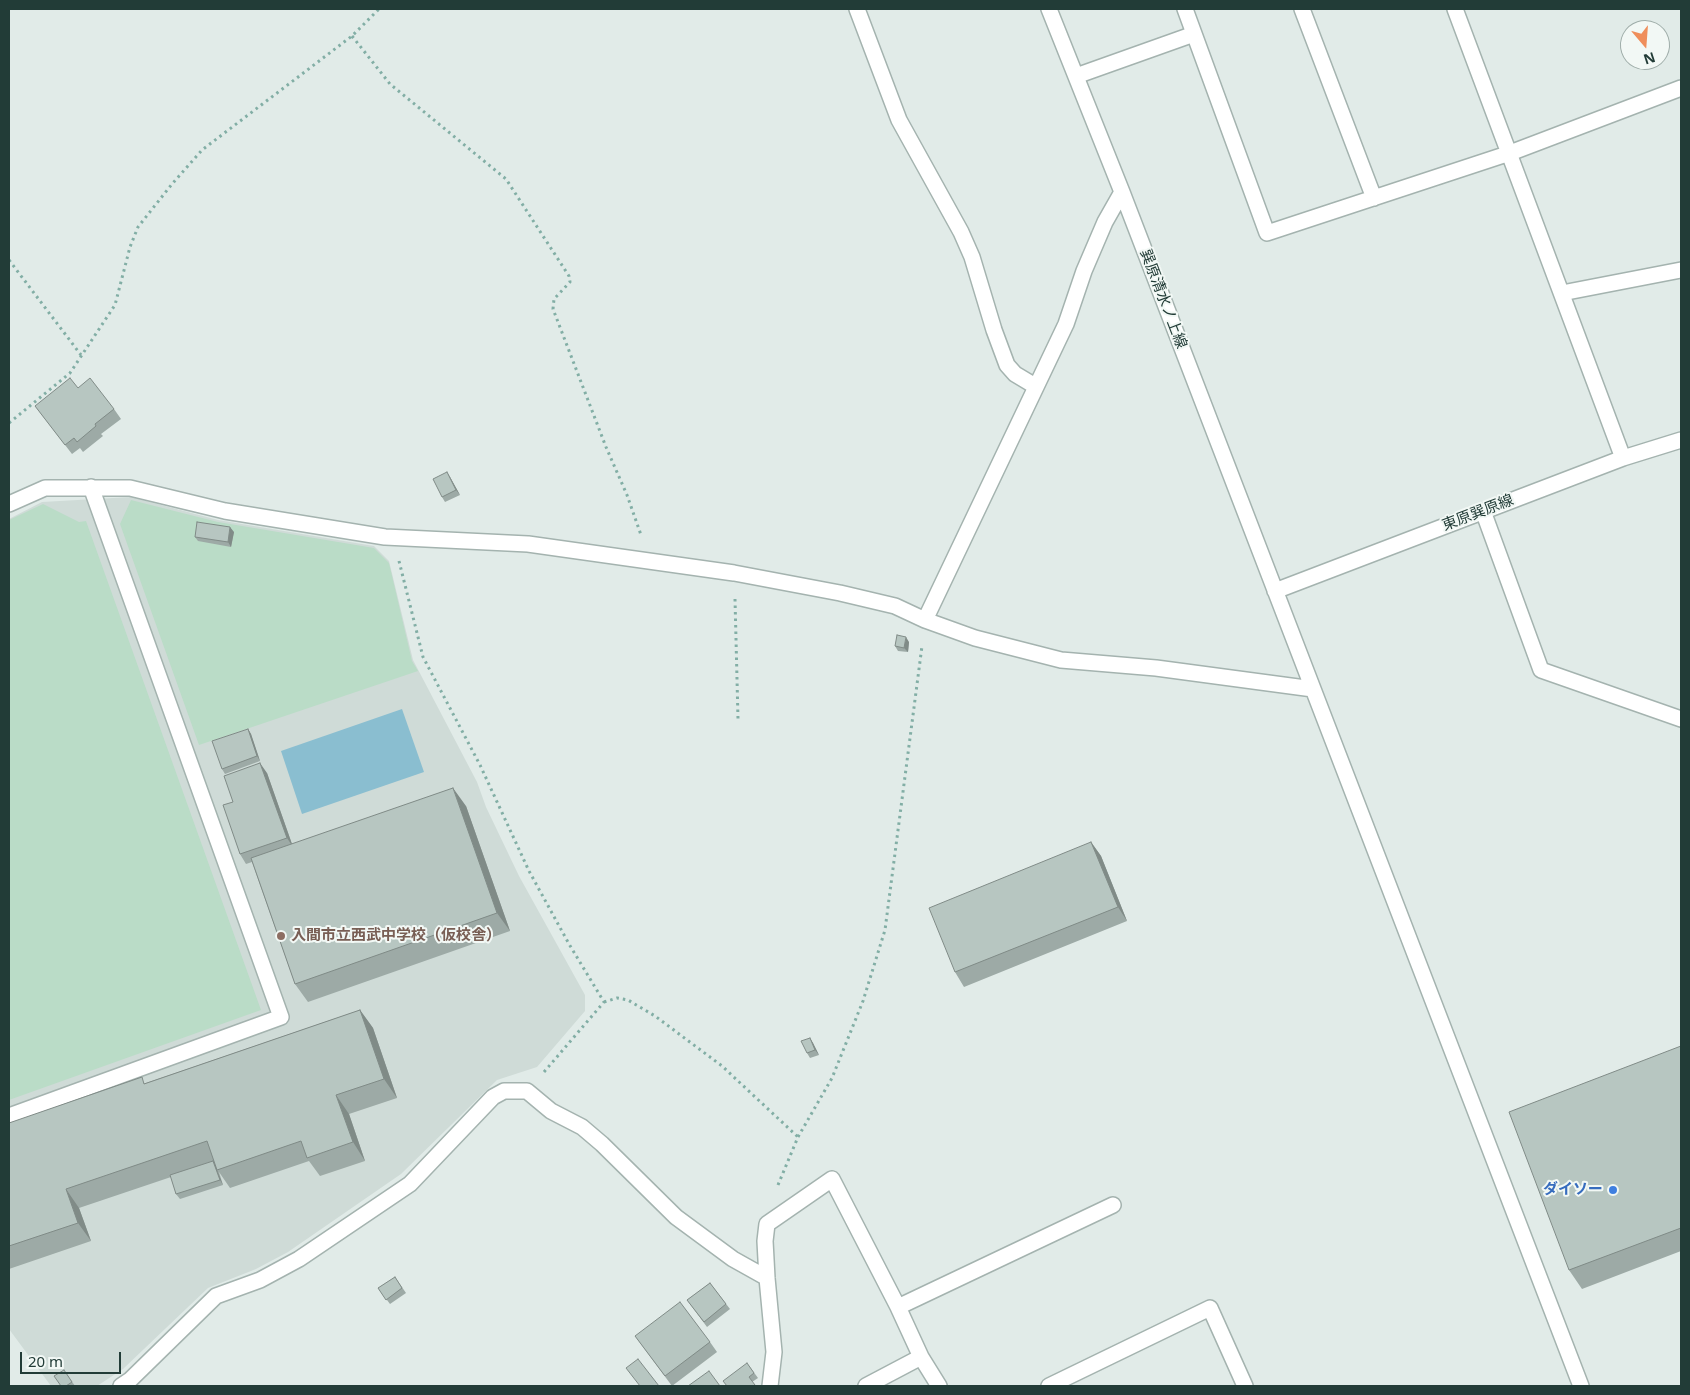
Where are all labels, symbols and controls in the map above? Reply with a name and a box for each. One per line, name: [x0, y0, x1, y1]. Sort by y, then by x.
north arrow: [1620, 20, 1670, 70]
text: N: [1641, 48, 1658, 70]
street label: 巽原清水ノ上線: [1136, 247, 1190, 351]
street label: 東原巽原線: [1440, 491, 1516, 535]
place label: 入間市立西武中学校（仮校舎）: [291, 927, 501, 945]
marker: 入間市立西武中学校（仮校舎）: [275, 930, 287, 942]
place label: ダイソー: [1543, 1181, 1603, 1199]
marker: ダイソー: [1607, 1184, 1619, 1196]
scale bar: [22, 1342, 124, 1374]
text: 20 m: [28, 1351, 63, 1371]

